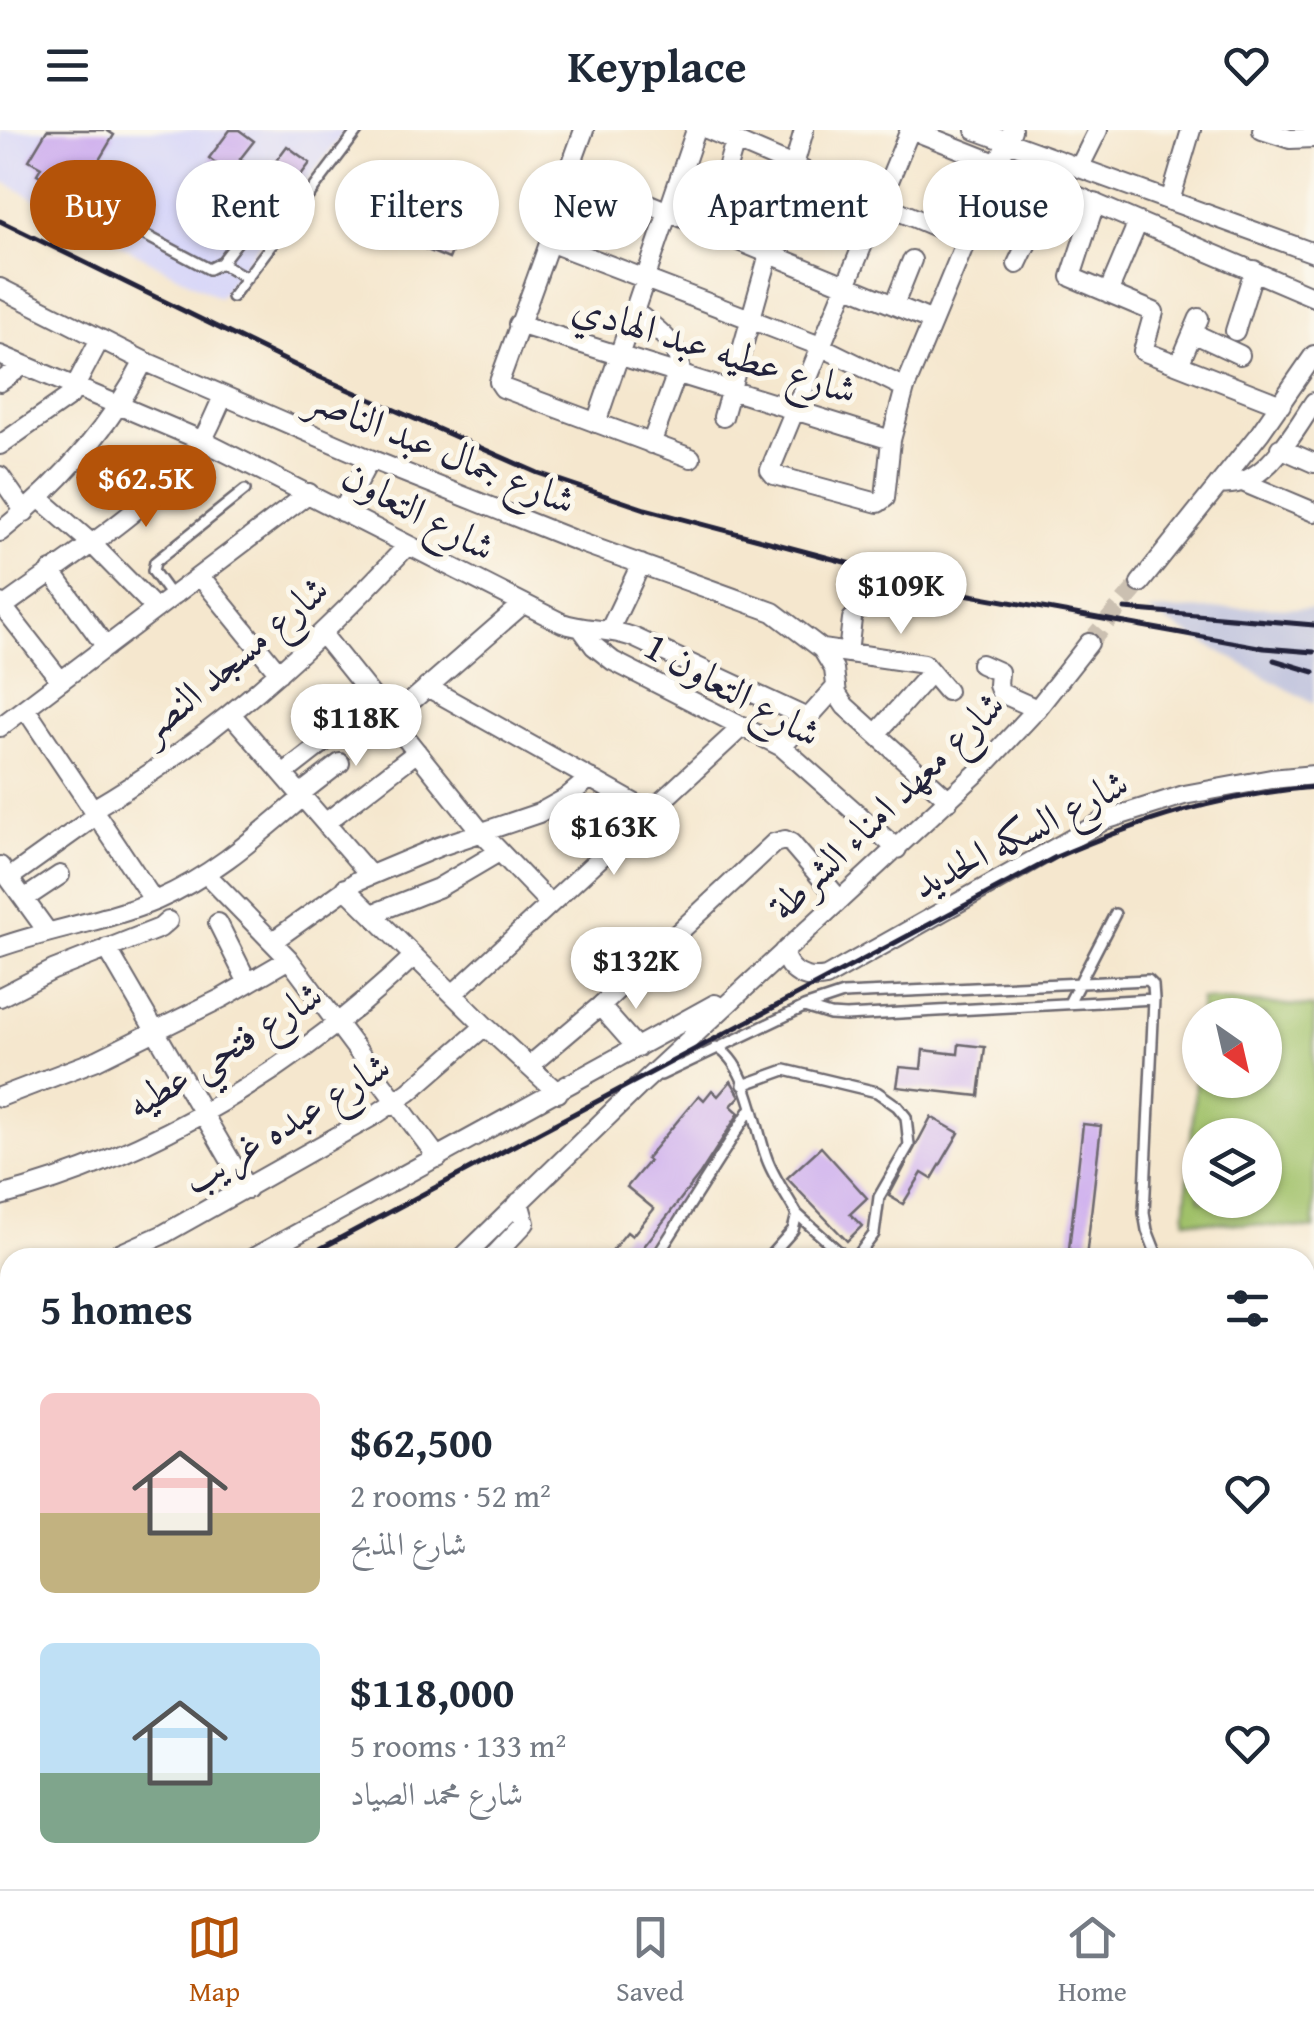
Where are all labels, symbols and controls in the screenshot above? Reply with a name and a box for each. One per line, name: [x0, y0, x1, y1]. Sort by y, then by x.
text: Keyplace: [567, 33, 747, 98]
icon: menu: [40, 38, 95, 93]
icon: heart: [1219, 38, 1274, 93]
chip: Buy: [30, 160, 156, 250]
chip: Rent: [176, 160, 315, 250]
chip: Filters: [335, 160, 499, 250]
chip: New: [519, 160, 653, 250]
chip: Apartment: [673, 160, 903, 250]
chip: House: [923, 160, 1084, 250]
street label: شارع عطيه عبد الهادي: [564, 276, 865, 424]
street label: شارع جمال عبد الناصر: [294, 366, 585, 534]
pin: $62.5K: [65, 445, 227, 530]
street label: شارع التعاون: [330, 445, 507, 580]
text: $62.5K: [98, 454, 194, 501]
pin: $109K: [831, 552, 971, 637]
street label: شارع مسجد النصر: [121, 560, 344, 762]
text: $109K: [858, 561, 944, 608]
street label: شارع التعاون 1: [631, 616, 833, 766]
street label: شارع معهد امناء الشرطة: [754, 676, 1021, 937]
pin: $118K: [286, 684, 426, 769]
text: $118K: [313, 693, 399, 740]
street label: شارع السكه الحديد: [901, 753, 1141, 917]
pin: $163K: [544, 793, 684, 878]
text: $163K: [571, 802, 657, 849]
pin: $132K: [566, 927, 706, 1012]
text: $132K: [593, 936, 679, 983]
street label: شارع فتحي عطيه: [114, 965, 338, 1140]
north arrow: [1182, 998, 1282, 1098]
map controls: [1182, 998, 1282, 1218]
street label: شارع عبده غريب: [170, 1036, 404, 1211]
button: layers: [1182, 1118, 1282, 1218]
text: 5 homes: [40, 1278, 193, 1339]
icon: filters: [1220, 1281, 1275, 1336]
text: $62,500: [350, 1411, 492, 1472]
icon: home: [120, 1433, 240, 1553]
icon: heart: [1220, 1466, 1275, 1521]
text: 2 rooms · 52 m²: [350, 1472, 551, 1519]
text: شارع المذبح: [350, 1520, 467, 1567]
text: $118,000: [350, 1661, 514, 1722]
icon: home: [120, 1683, 240, 1803]
icon: heart: [1220, 1716, 1275, 1771]
text: 5 rooms · 133 m²: [350, 1722, 566, 1769]
text: شارع محمد الصياد: [350, 1770, 523, 1817]
tab: Map: [187, 1910, 242, 2011]
tab: Saved: [616, 1910, 684, 2011]
tab: Home: [1058, 1910, 1127, 2011]

